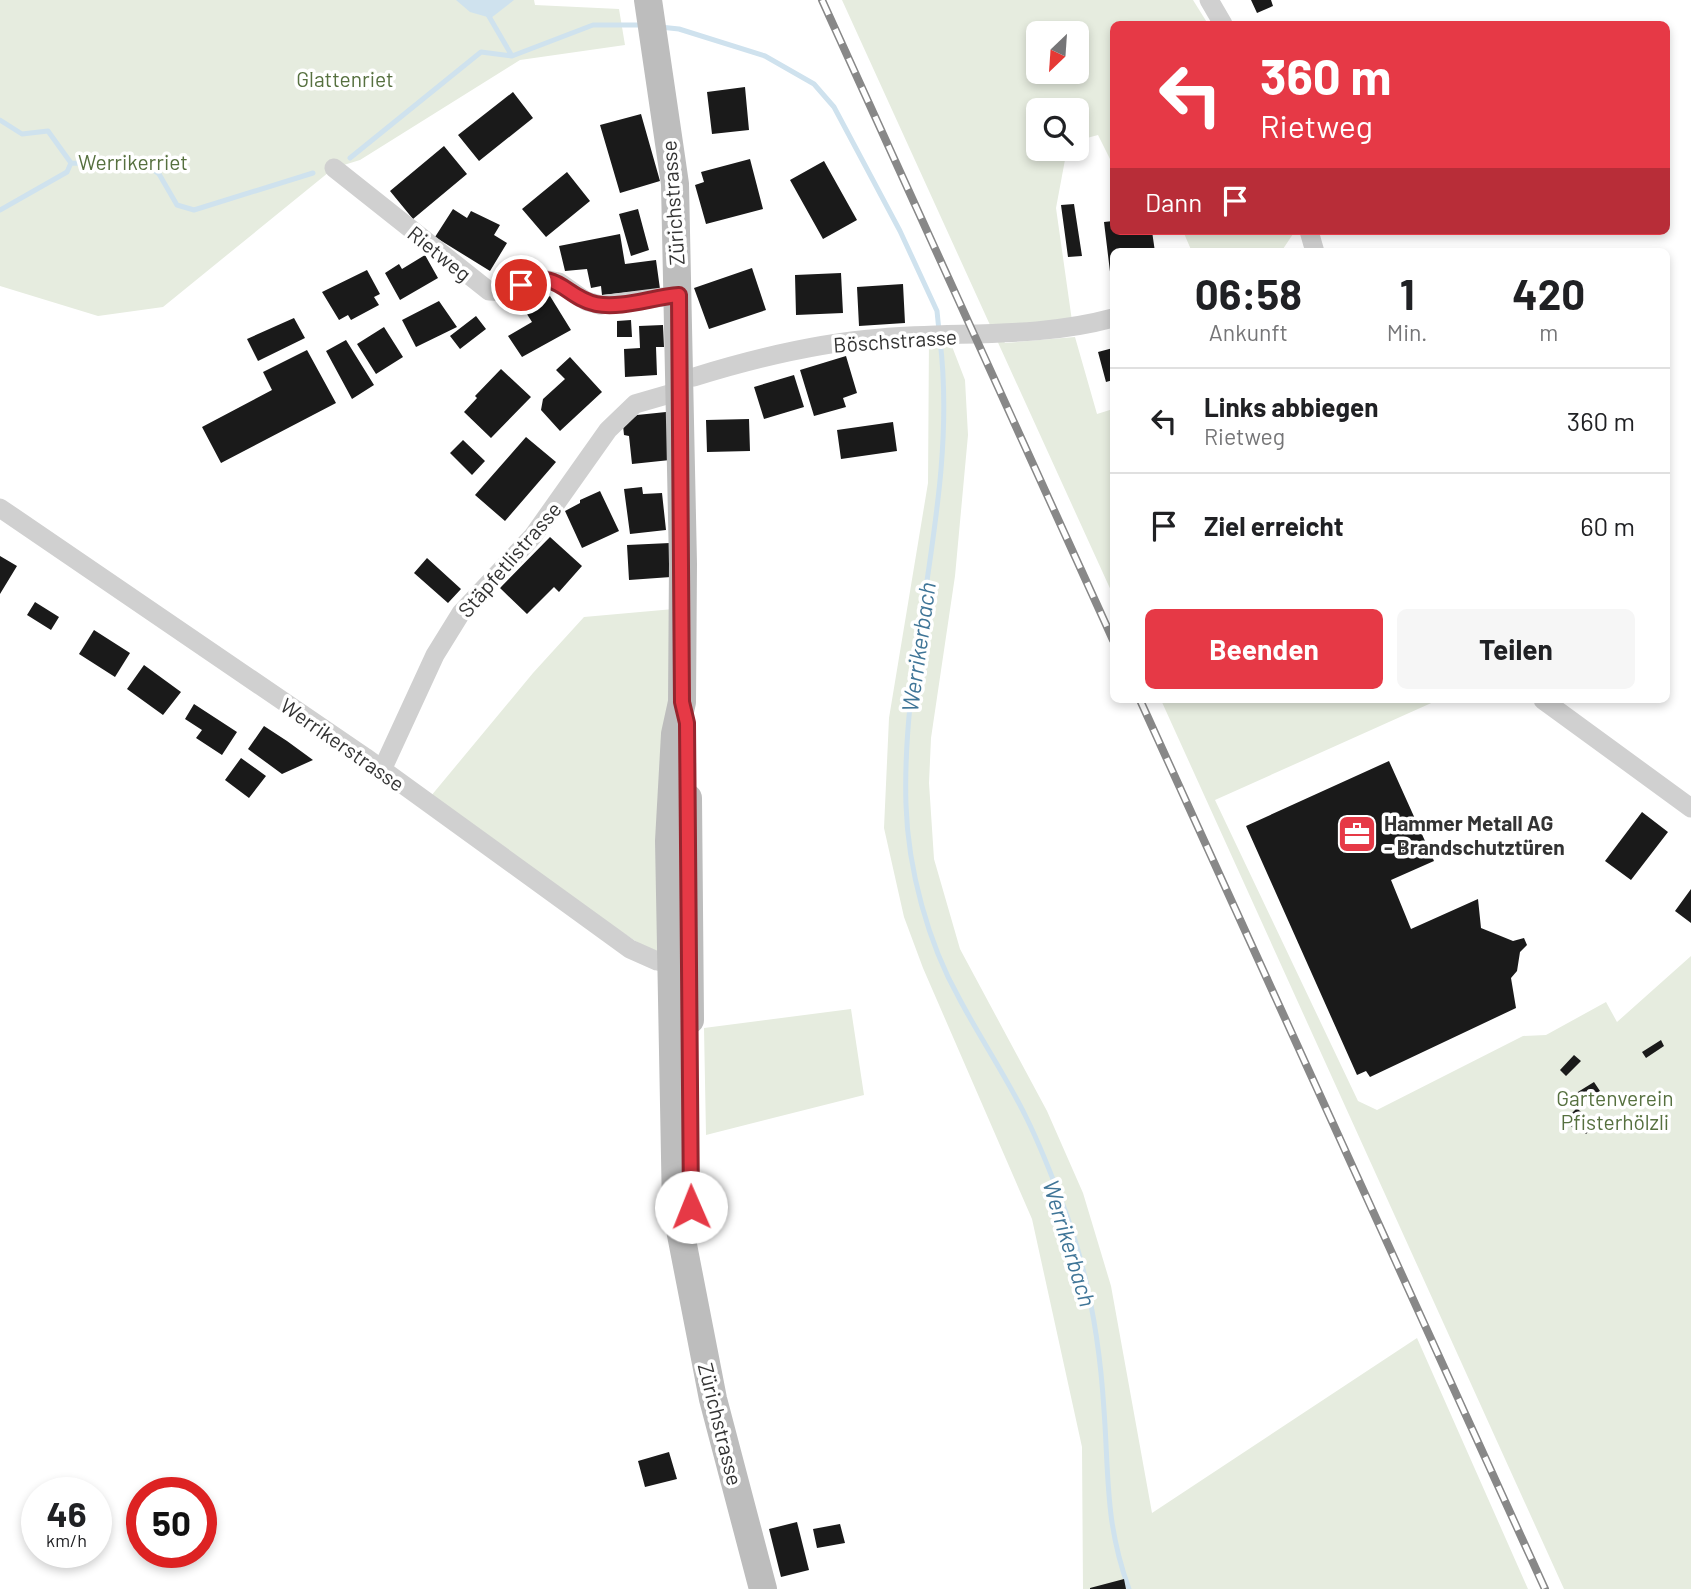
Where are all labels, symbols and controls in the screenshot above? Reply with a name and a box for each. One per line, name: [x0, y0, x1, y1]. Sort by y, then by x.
north arrow: [1026, 21, 1088, 84]
map controls: [1026, 21, 1089, 161]
text: 360 m: [1260, 46, 1391, 105]
icon: left: [1145, 49, 1236, 140]
park label: Glattenriet: [296, 66, 394, 91]
button: search: [1026, 98, 1089, 161]
text: Rietweg: [1260, 106, 1373, 144]
street label: Zürichstrasse: [655, 140, 689, 266]
park label: Werrikerriet: [78, 149, 188, 174]
icon: arrive: [1216, 182, 1254, 220]
text: Dann: [1145, 186, 1202, 217]
street label: Rietweg: [403, 220, 477, 286]
pin: [491, 255, 551, 315]
icon: arrive: [502, 266, 540, 304]
text: 06:58: [1195, 268, 1302, 318]
text: 1: [1400, 268, 1415, 318]
text: 420: [1512, 268, 1585, 318]
text: Ankunft: [1209, 318, 1288, 346]
text: Min.: [1387, 318, 1427, 346]
text: m: [1539, 318, 1558, 346]
street label: Böschstrasse: [832, 323, 958, 357]
text: Links abbiegen: [1204, 391, 1378, 422]
icon: left: [1145, 402, 1183, 440]
text: 360 m: [1567, 405, 1635, 436]
text: Rietweg: [1204, 422, 1285, 450]
street label: Stäpfetlistrasse: [452, 496, 566, 622]
icon: arrive: [1145, 507, 1183, 545]
text: Ziel erreicht: [1204, 510, 1344, 541]
text: 60 m: [1580, 510, 1635, 541]
water label: Werrikerbach: [895, 580, 941, 714]
button: Beenden: [1145, 609, 1383, 689]
button: Teilen: [1397, 609, 1635, 689]
street label: Werrikerstrasse: [276, 692, 410, 796]
place label: Hammer Metall AG - Brandschutztüren: [1384, 810, 1565, 859]
office icon: Hammer Metall AG - Brandschutztüren: [1336, 813, 1378, 855]
park label: Gartenverein Pfisterhölzli: [1556, 1085, 1674, 1134]
position arrow: [654, 1170, 728, 1244]
water label: Werrikerbach: [1037, 1176, 1103, 1310]
street label: Zürichstrasse: [694, 1360, 748, 1488]
speed limit sign: 50: [126, 1477, 217, 1568]
text: 46: [47, 1492, 86, 1534]
text: km/h: [46, 1529, 87, 1551]

